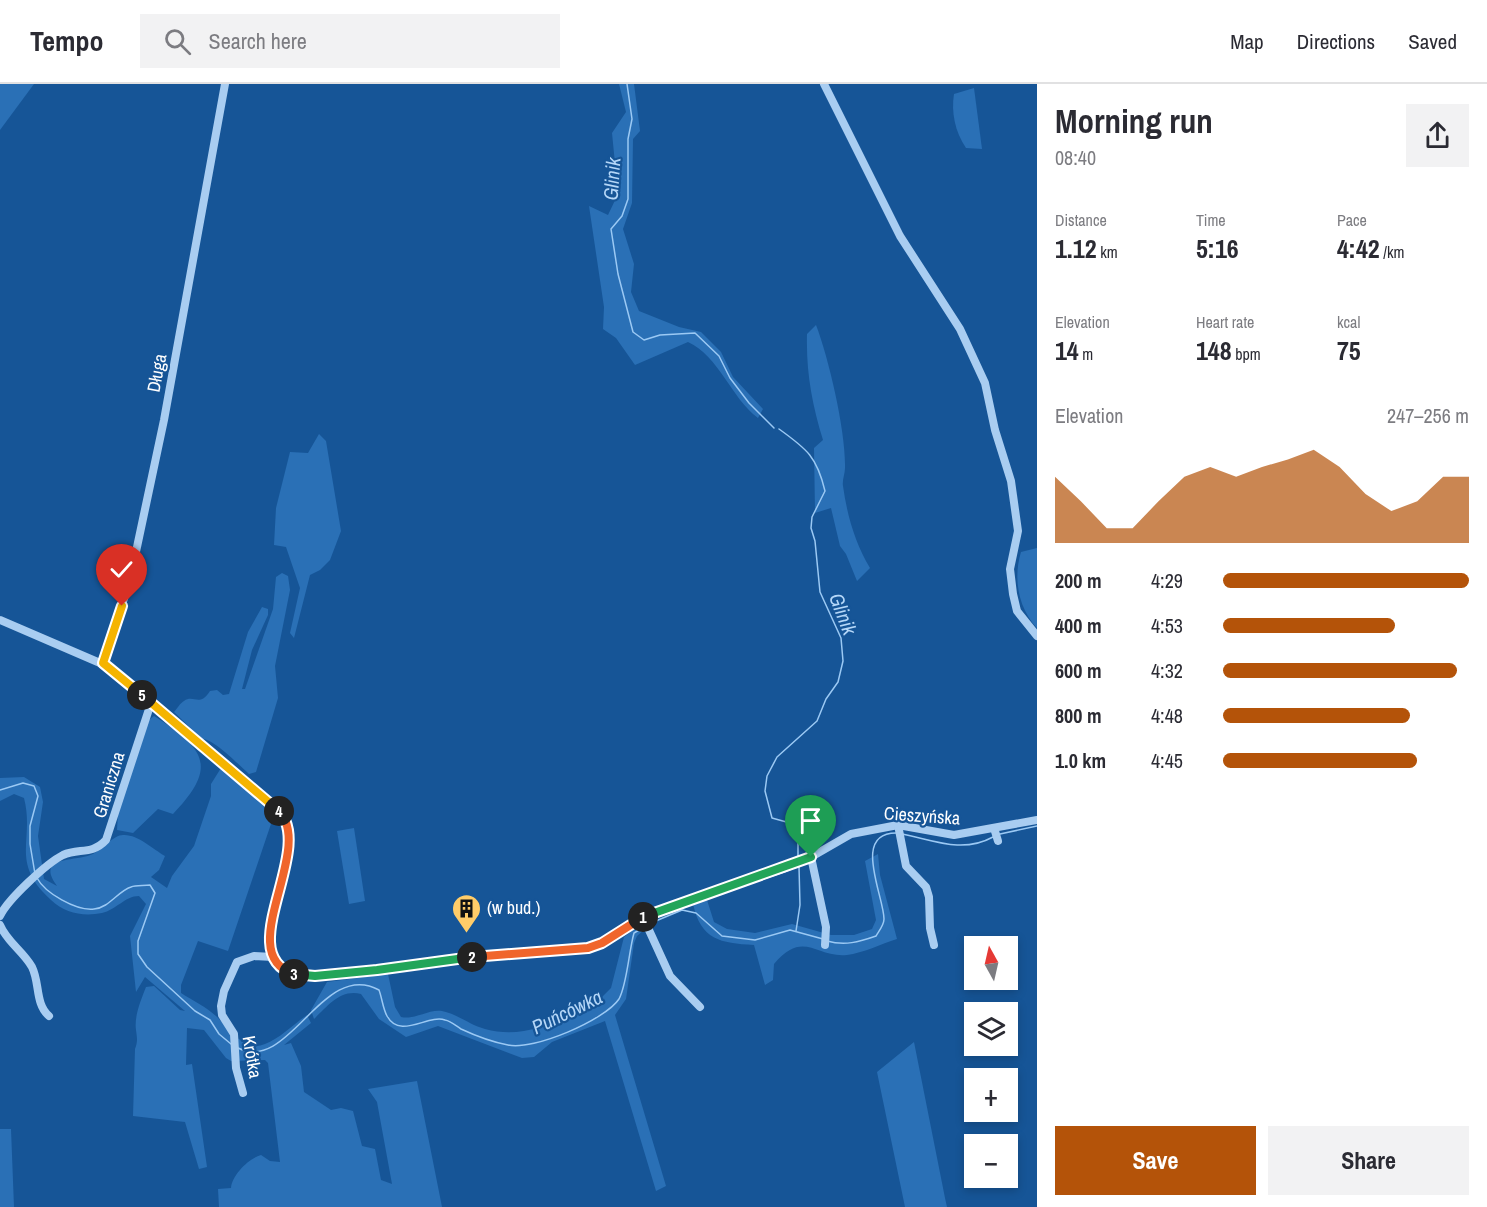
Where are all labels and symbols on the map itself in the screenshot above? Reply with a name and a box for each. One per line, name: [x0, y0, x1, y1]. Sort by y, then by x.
water label: Glinik: [597, 156, 627, 201]
street label: Długa: [141, 352, 172, 394]
pin: [96, 544, 147, 606]
water label: Glinik: [823, 589, 864, 639]
pin: 5: [127, 680, 157, 710]
street label: Graniczna: [87, 749, 130, 821]
pin: [785, 795, 836, 857]
pin: 4: [264, 796, 294, 826]
street label: Cieszyńska: [883, 800, 961, 831]
building icon: (w bud.): [450, 892, 482, 934]
place label: (w bud.): [487, 895, 540, 920]
pin: 1: [628, 902, 658, 932]
north arrow: [964, 936, 1018, 990]
pin: 2: [457, 942, 487, 972]
pin: 3: [279, 959, 309, 989]
water label: Puńcówka: [527, 983, 607, 1040]
street label: Krótka: [236, 1034, 269, 1080]

